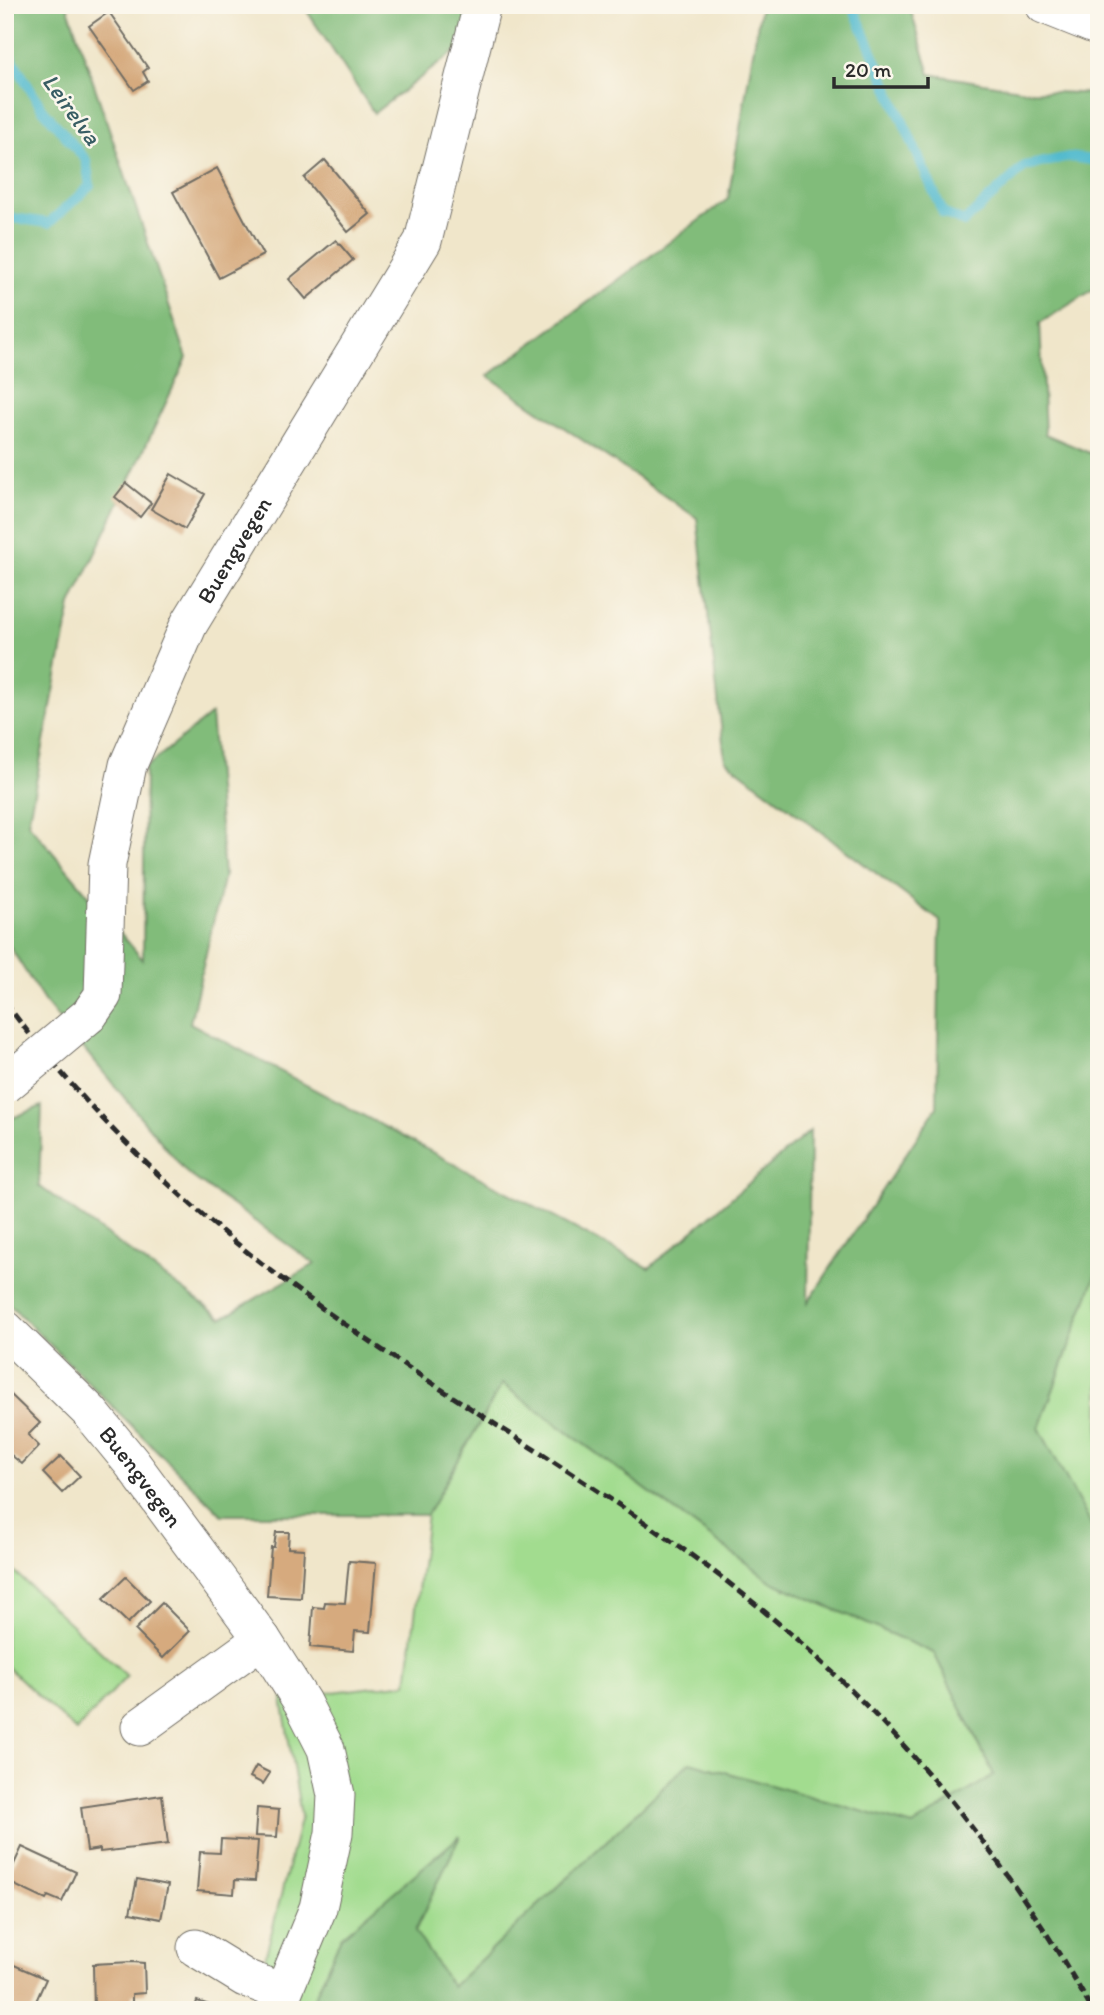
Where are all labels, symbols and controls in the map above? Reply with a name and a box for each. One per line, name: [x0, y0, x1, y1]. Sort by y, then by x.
scale bar: [834, 46, 929, 90]
text: 20 m: [845, 57, 892, 82]
water label: Leirelva: [36, 68, 108, 151]
street label: Buengvegen: [191, 492, 277, 609]
street label: Buengvegen: [93, 1420, 188, 1533]

